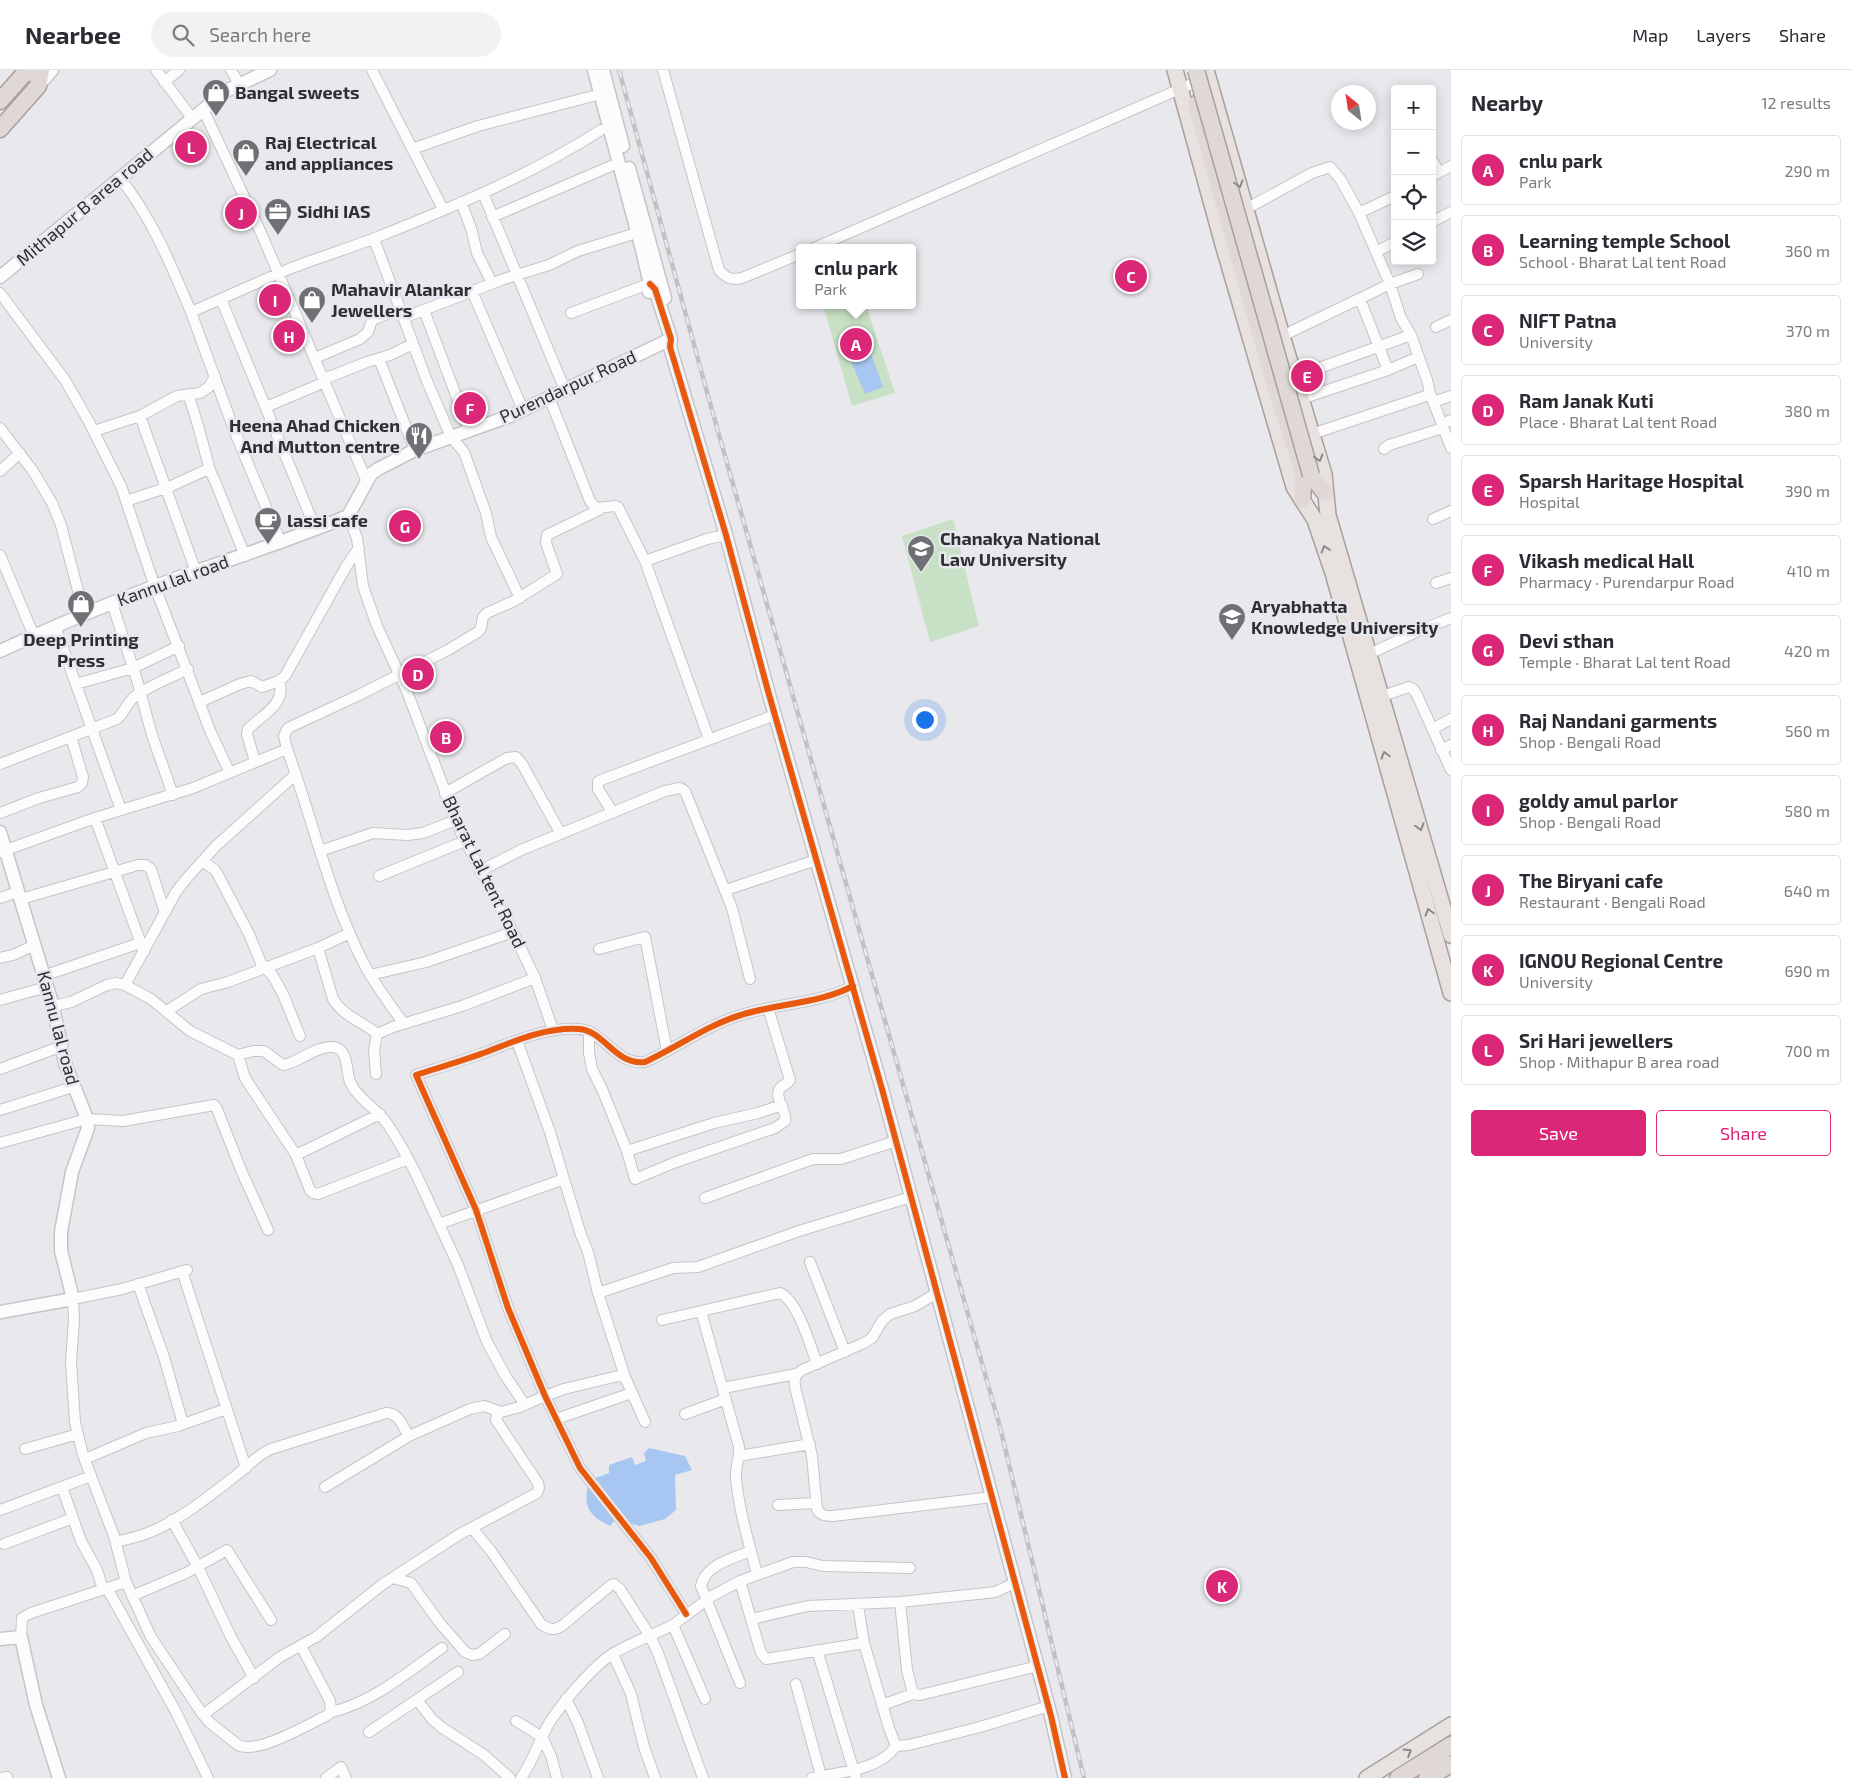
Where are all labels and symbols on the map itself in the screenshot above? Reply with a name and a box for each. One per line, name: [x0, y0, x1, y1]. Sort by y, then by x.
shop icon: Bangal sweets: [201, 78, 231, 117]
place label: Bangal sweets: [235, 81, 360, 103]
north arrow: [1331, 85, 1376, 130]
pin: L: [175, 128, 207, 166]
place label: Raj Electrical and appliances: [265, 131, 393, 174]
shop icon: Raj Electrical and appliances: [231, 138, 261, 177]
street label: Mithapur B area road: [11, 143, 157, 270]
one-way arrow: [1234, 180, 1244, 188]
pin: J: [225, 194, 257, 232]
office icon: Sidhi IAS: [263, 197, 293, 236]
place label: Sidhi IAS: [297, 200, 371, 222]
pin: C: [1115, 257, 1147, 295]
place label: Mahavir Alankar Jewellers: [331, 278, 472, 321]
pin: I: [259, 281, 291, 319]
shop icon: Mahavir Alankar Jewellers: [297, 285, 327, 324]
pin: H: [273, 317, 305, 355]
pin: A: [840, 325, 872, 363]
street label: Purendarpur Road: [496, 345, 639, 427]
pin: E: [1291, 357, 1323, 395]
pin: F: [454, 389, 486, 427]
place label: Heena Ahad Chicken And Mutton centre: [229, 414, 400, 457]
restaurant icon: Heena Ahad Chicken And Mutton centre: [404, 421, 434, 460]
one-way arrow: [1313, 453, 1323, 461]
cafe icon: lassi cafe: [253, 506, 283, 545]
pin: G: [389, 507, 421, 545]
place label: lassi cafe: [287, 509, 368, 531]
place label: Chanakya National Law University: [940, 527, 1100, 570]
school or university icon: Chanakya National Law University: [906, 534, 936, 573]
one-way arrow: [1321, 545, 1331, 554]
street label: Kannu lal road: [114, 550, 232, 610]
shop icon: Deep Printing Press: [66, 589, 96, 628]
place label: Aryabhatta Knowledge University: [1251, 595, 1439, 638]
school or university icon: Aryabhatta Knowledge University: [1217, 602, 1247, 641]
place label: Deep Printing Press: [23, 628, 139, 671]
pin: D: [402, 655, 434, 693]
your location: [912, 707, 938, 733]
pin: B: [430, 718, 462, 756]
one-way arrow: [1380, 751, 1391, 760]
street label: Bharat Lal tent Road: [439, 792, 531, 951]
one-way arrow: [1414, 822, 1425, 831]
one-way arrow: [1424, 908, 1434, 917]
street label: Kannu lal road: [33, 968, 85, 1087]
pin: K: [1206, 1567, 1238, 1605]
one-way arrow: [1403, 1749, 1412, 1758]

